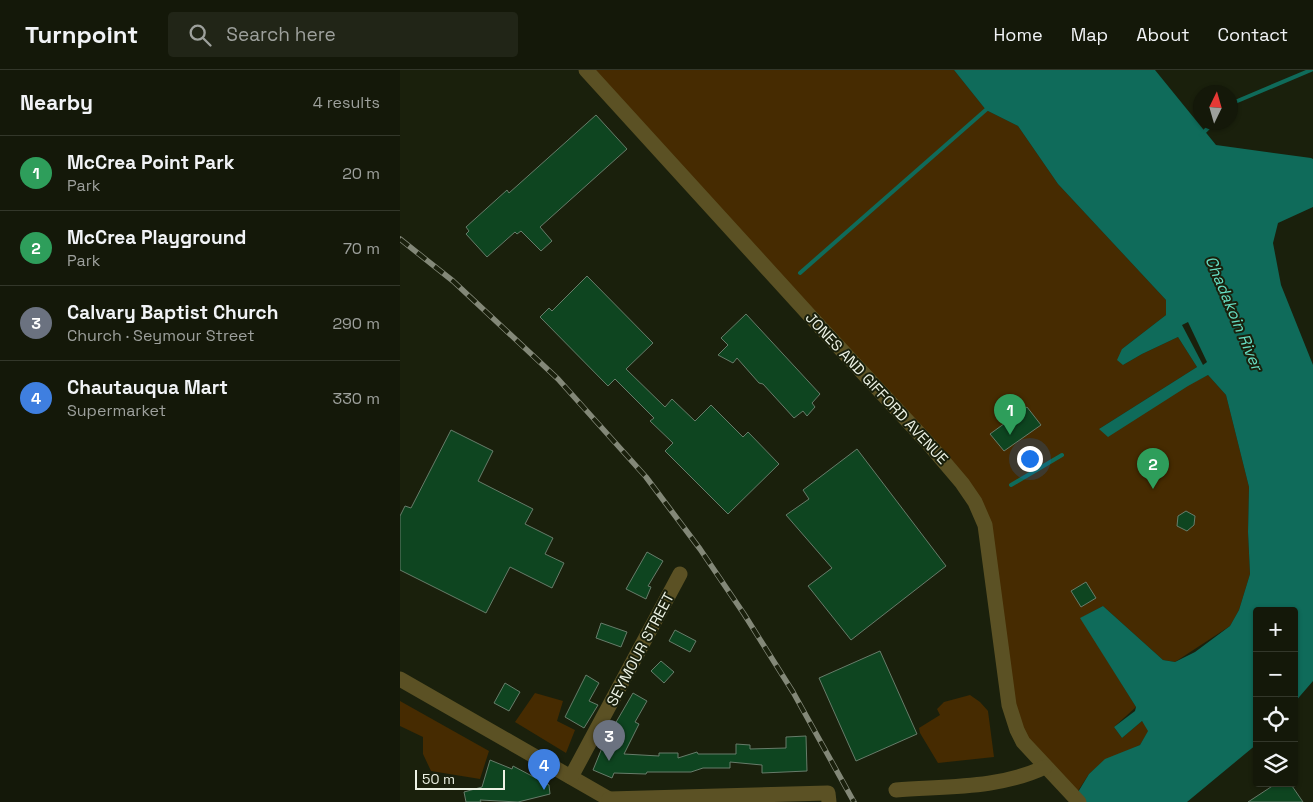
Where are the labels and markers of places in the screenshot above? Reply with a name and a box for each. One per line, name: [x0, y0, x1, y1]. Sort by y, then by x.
pin: 1: [994, 394, 1026, 435]
pin: 2: [1137, 448, 1169, 489]
pin: 3: [593, 720, 625, 761]
pin: 4: [528, 749, 560, 790]

